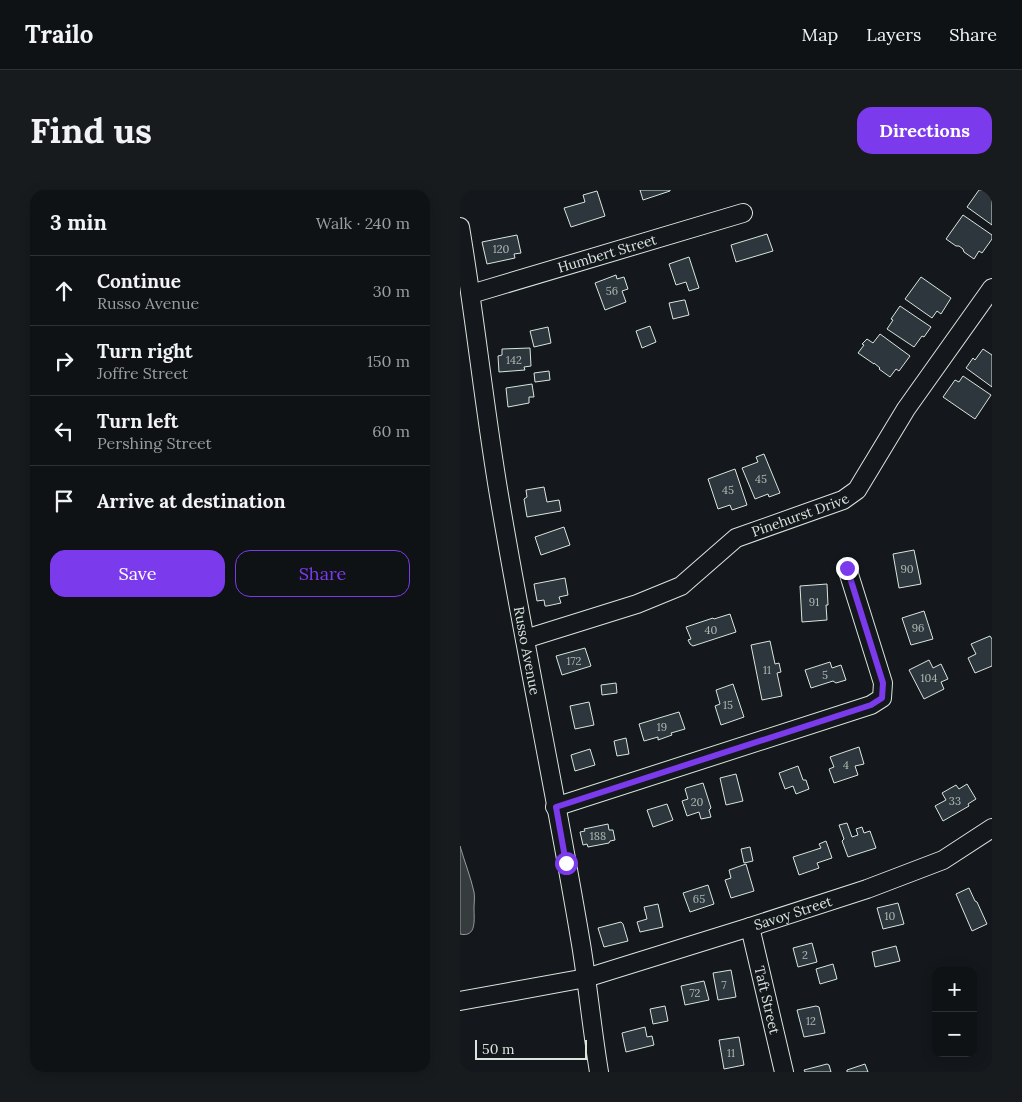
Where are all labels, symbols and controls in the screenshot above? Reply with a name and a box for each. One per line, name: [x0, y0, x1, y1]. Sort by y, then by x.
text: Trailo: [25, 19, 93, 50]
text: Map: [802, 23, 838, 46]
text: Layers: [866, 23, 921, 46]
text: Share: [949, 23, 997, 46]
button: Directions: [857, 107, 992, 154]
text: Find us: [30, 108, 152, 153]
text: 3 min: [50, 209, 107, 236]
text: Walk · 240 m: [316, 213, 410, 233]
street label: Humbert Street: [555, 230, 659, 277]
house number: 120: [493, 242, 510, 256]
text: Continue: [97, 269, 181, 293]
icon: ahead: [50, 277, 78, 305]
text: 30 m: [373, 281, 410, 301]
house number: 56: [606, 284, 618, 298]
text: Russo Avenue: [97, 293, 199, 313]
text: Turn right: [97, 339, 193, 363]
icon: right: [50, 347, 78, 375]
text: 150 m: [367, 351, 410, 371]
house number: 142: [506, 353, 522, 367]
text: Joffre Street: [97, 363, 188, 383]
text: Turn left: [97, 409, 178, 433]
icon: left: [50, 417, 78, 445]
text: 60 m: [372, 421, 410, 441]
text: Pershing Street: [97, 433, 212, 453]
house number: 45: [755, 472, 767, 486]
house number: 45: [722, 483, 734, 497]
icon: arrive: [50, 487, 78, 515]
text: Arrive at destination: [97, 489, 286, 513]
street label: Pinehurst Drive: [749, 489, 853, 541]
button: Save: [50, 550, 225, 597]
button: Share: [235, 550, 410, 597]
route end: [836, 557, 859, 580]
house number: 90: [900, 562, 914, 576]
house number: 91: [809, 595, 819, 609]
street label: Russo Avenue: [510, 605, 544, 697]
house number: 96: [912, 621, 924, 635]
house number: 40: [705, 623, 718, 637]
house number: 172: [567, 654, 582, 668]
house number: 11: [763, 663, 771, 677]
house number: 5: [822, 668, 828, 682]
house number: 104: [921, 671, 937, 685]
house number: 15: [723, 698, 733, 712]
house number: 19: [657, 720, 667, 734]
house number: 4: [843, 758, 849, 772]
house number: 33: [949, 794, 961, 808]
house number: 20: [691, 795, 704, 809]
house number: 188: [590, 829, 606, 843]
route start: [555, 852, 578, 875]
house number: 65: [693, 892, 705, 906]
street label: Savoy Street: [752, 892, 835, 934]
house number: 10: [885, 909, 896, 923]
house number: 2: [802, 948, 808, 962]
street label: Taft Street: [750, 964, 784, 1037]
map controls: [932, 967, 977, 1057]
button: +: [932, 967, 977, 1012]
house number: 7: [721, 978, 727, 992]
house number: 72: [690, 986, 701, 1000]
button: −: [932, 1012, 977, 1057]
house number: 12: [806, 1014, 816, 1028]
scale bar: [475, 1037, 588, 1060]
text: 50 m: [482, 1040, 515, 1058]
house number: 11: [727, 1046, 735, 1060]

